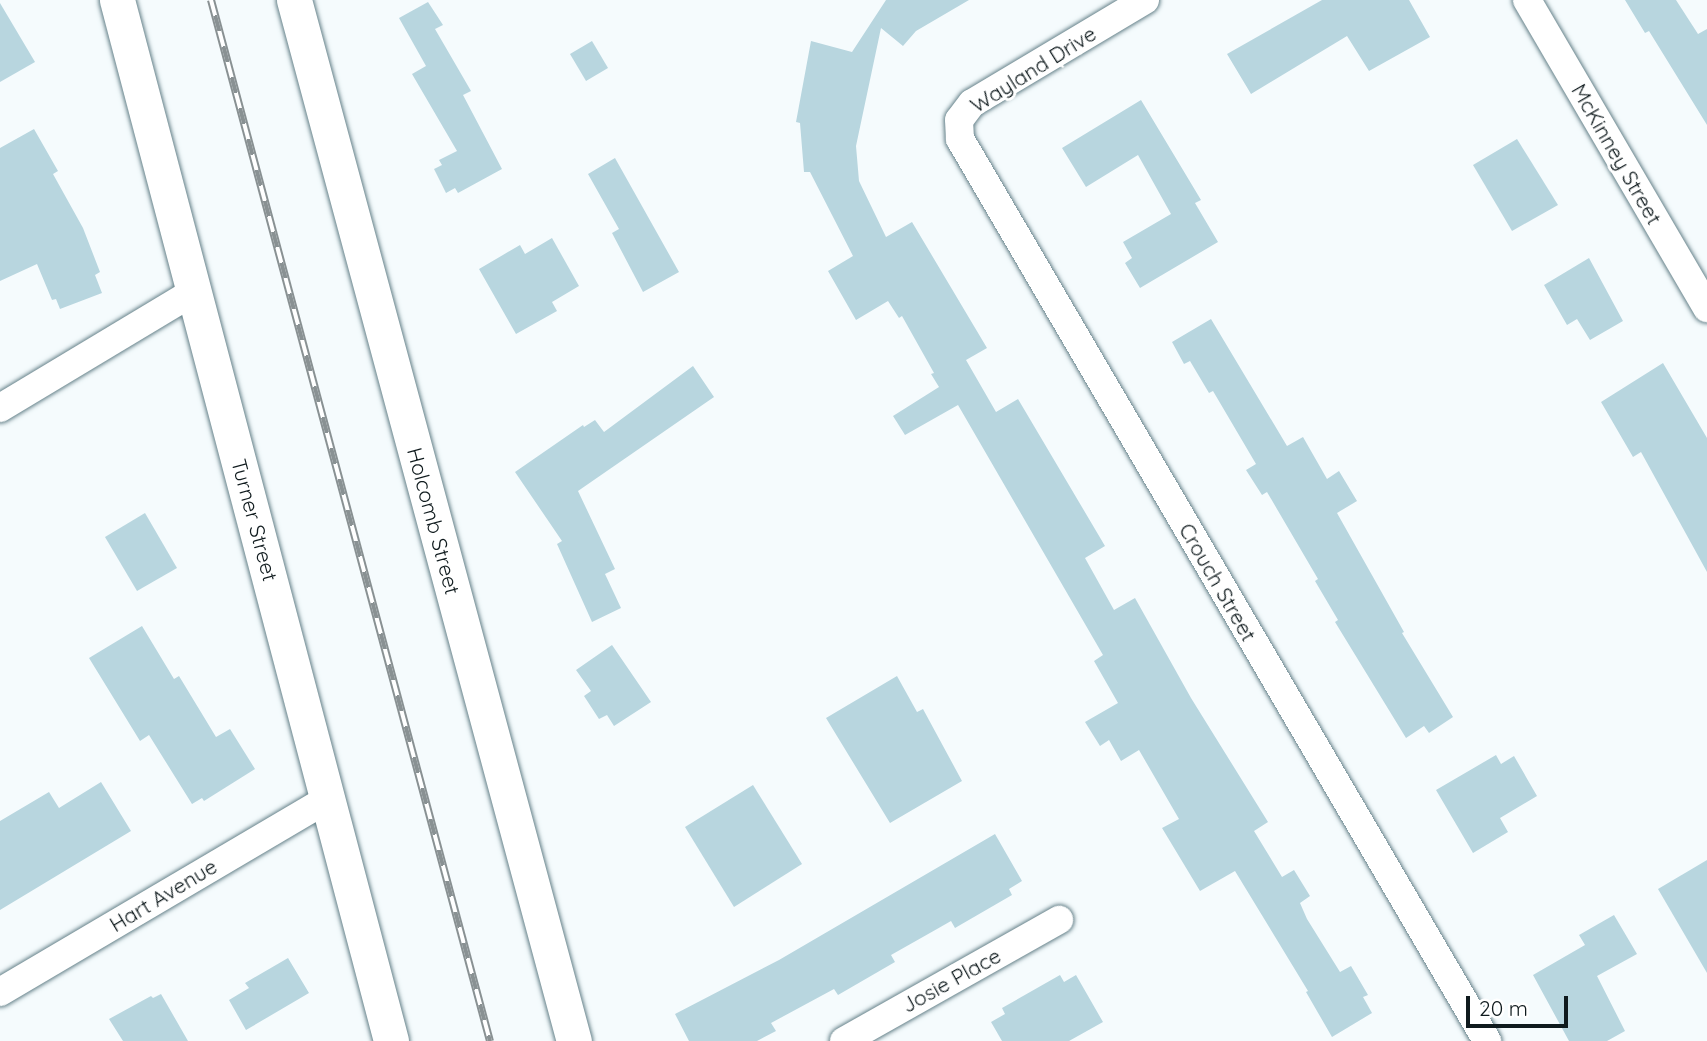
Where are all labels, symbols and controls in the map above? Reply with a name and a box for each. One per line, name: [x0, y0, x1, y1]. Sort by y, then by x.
street label: Wayland Drive: [965, 20, 1101, 118]
street label: McKinney Street: [1567, 79, 1667, 229]
street label: Holcomb Street: [402, 445, 466, 597]
street label: Turner Street: [227, 456, 283, 584]
street label: Crouch Street: [1174, 519, 1262, 645]
street label: Hart Avenue: [105, 853, 221, 937]
street label: Josie Place: [897, 942, 1005, 1018]
scale bar: [1469, 982, 1570, 1026]
text: 20 m: [1479, 995, 1528, 1021]

